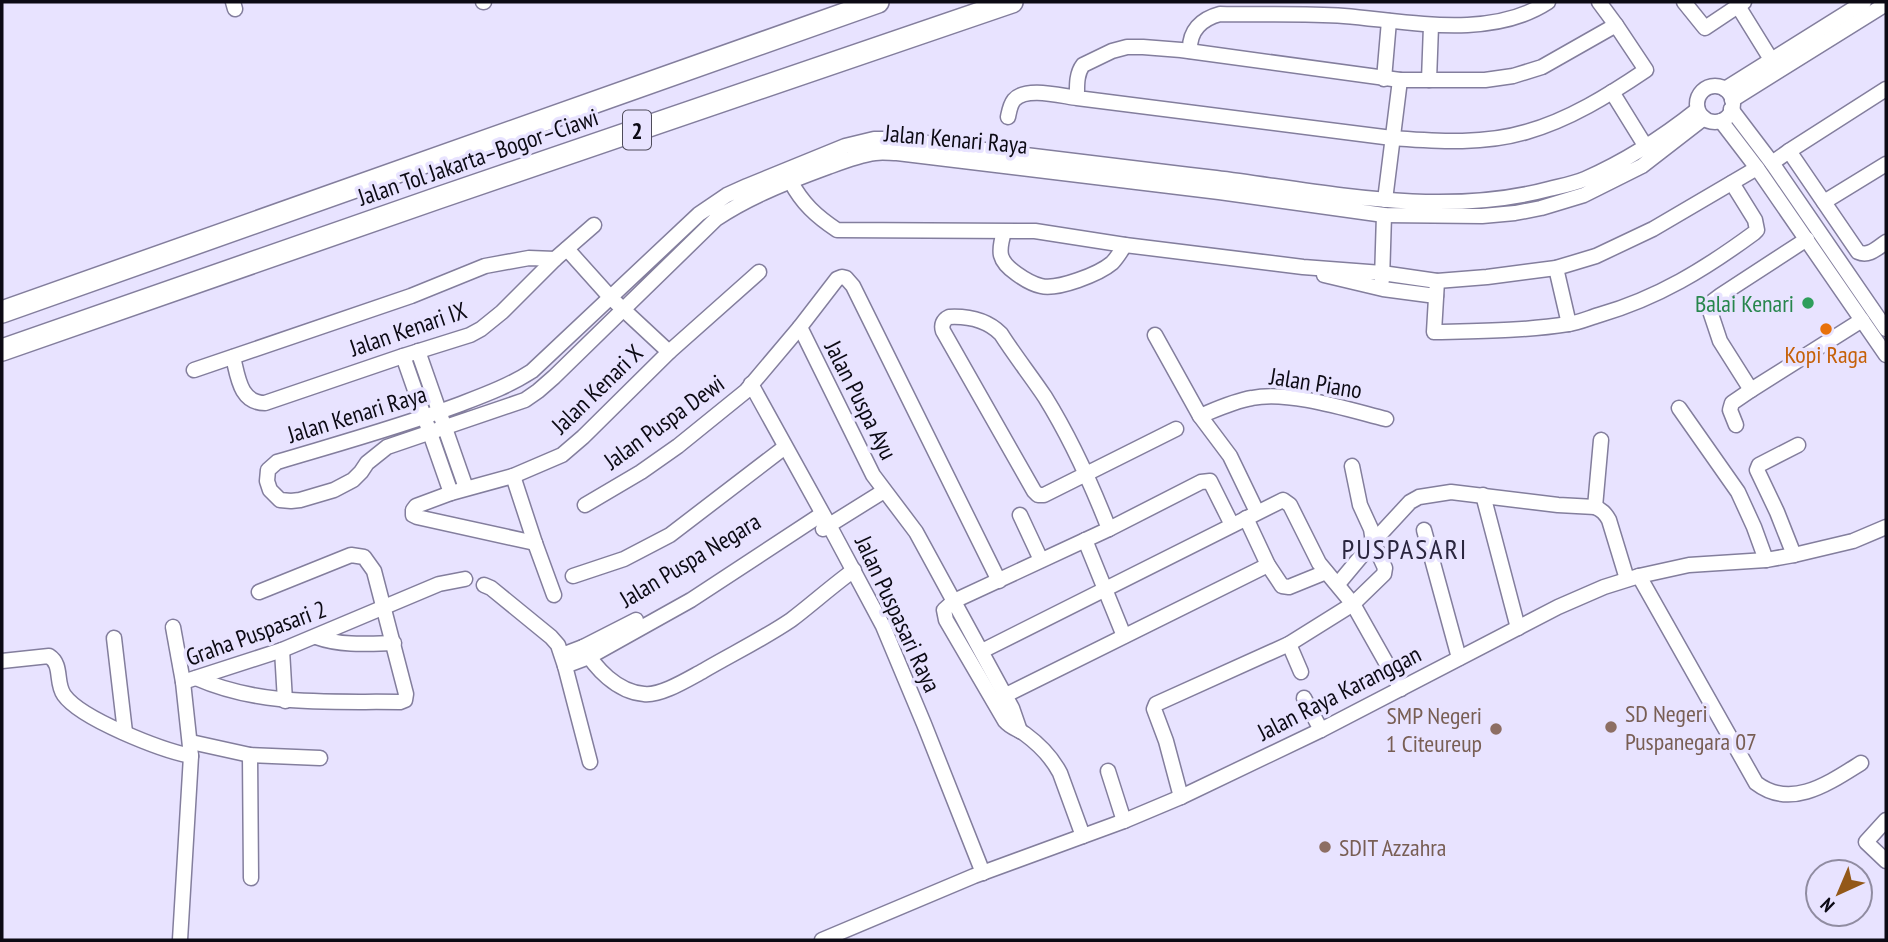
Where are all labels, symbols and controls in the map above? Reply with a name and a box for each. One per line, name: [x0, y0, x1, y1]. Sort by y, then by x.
street label: Jalan Tol Jakarta–Bogor–Ciawi: [353, 101, 602, 213]
road number: 2: [623, 111, 651, 150]
street label: Jalan Kenari Raya: [882, 117, 1029, 161]
place label: Balai Kenari: [1695, 288, 1794, 319]
street label: Jalan Kenari IX: [345, 295, 471, 364]
marker: Balai Kenari: [1800, 295, 1816, 311]
marker: Kopi Raga: [1818, 321, 1834, 337]
street label: Jalan Puspa Ayu: [817, 334, 904, 465]
street label: Jalan Kenari X: [544, 338, 649, 441]
place label: Kopi Raga: [1784, 339, 1868, 370]
street label: Jalan Piano: [1267, 360, 1364, 406]
street label: Jalan Puspa Dewi: [597, 368, 730, 477]
street label: Jalan Kenari Raya: [283, 378, 430, 450]
street label: Jalan Puspa Negara: [613, 506, 766, 615]
street label: Jalan Puspasari Raya: [848, 530, 948, 697]
district label: PUSPASARI: [1342, 530, 1468, 567]
street label: Graha Puspasari 2: [181, 593, 331, 673]
street label: Jalan Raya Karanggan: [1251, 638, 1426, 748]
place label: SD Negeri Puspanegara 07: [1625, 698, 1757, 757]
place label: SMP Negeri 1 Citeureup: [1386, 700, 1482, 759]
marker: SD Negeri Puspanegara 07: [1603, 719, 1619, 735]
marker: SMP Negeri 1 Citeureup: [1488, 721, 1504, 737]
place label: SDIT Azzahra: [1339, 832, 1446, 863]
marker: SDIT Azzahra: [1317, 839, 1333, 855]
north arrow: [1804, 858, 1874, 928]
text: N: [1815, 893, 1839, 917]

